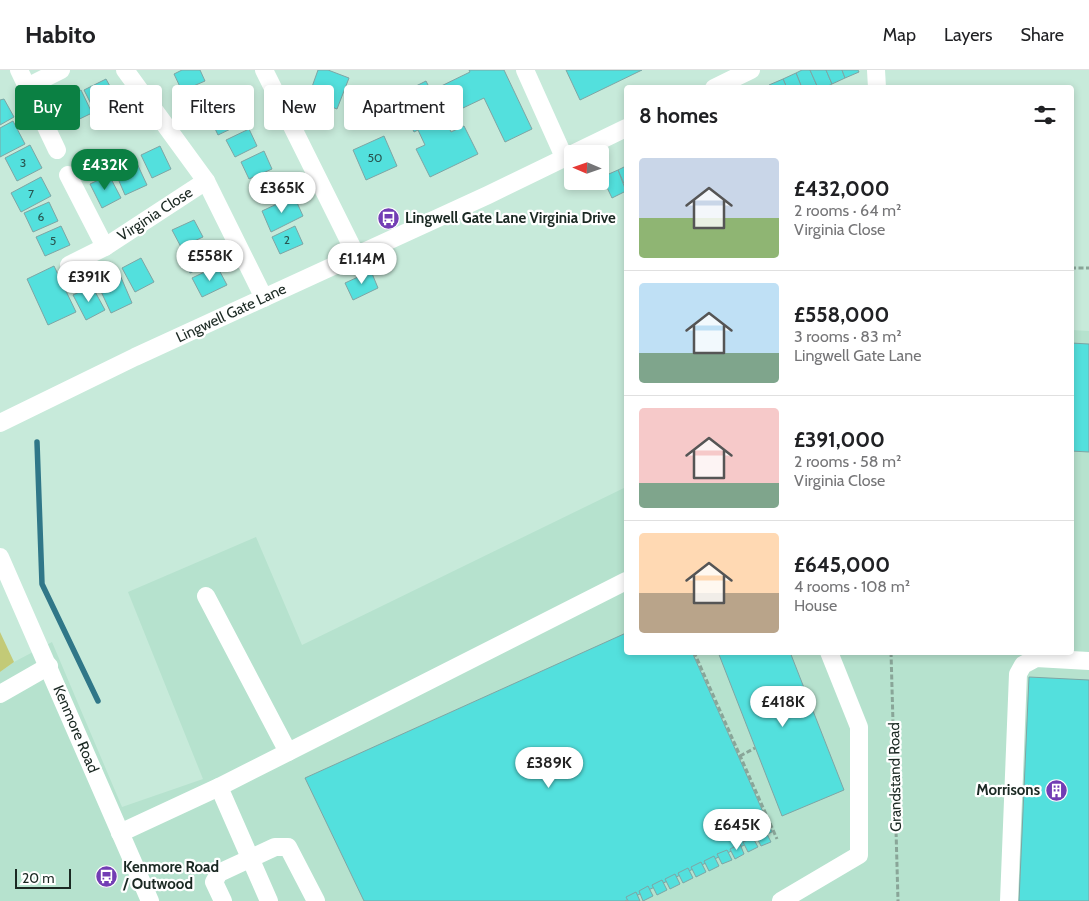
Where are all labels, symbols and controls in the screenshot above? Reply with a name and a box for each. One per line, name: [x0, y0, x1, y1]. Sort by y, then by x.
text: Habito: [25, 20, 96, 49]
text: Map: [883, 24, 916, 46]
text: Layers: [944, 24, 993, 46]
text: Share: [1021, 24, 1064, 46]
chip: Buy: [15, 85, 80, 130]
chip: Rent: [90, 85, 162, 130]
chip: Filters: [172, 85, 254, 130]
chip: New: [264, 85, 334, 130]
chip: Apartment: [344, 85, 463, 130]
icon: filters: [1031, 101, 1059, 129]
text: 8 homes: [639, 103, 718, 128]
north arrow: [564, 145, 609, 190]
map controls: [564, 145, 609, 190]
pin: £432K: [70, 148, 140, 191]
house number: 50: [368, 150, 382, 165]
house number: 3: [20, 155, 26, 170]
text: £432K: [82, 155, 128, 174]
pin: £365K: [247, 172, 317, 214]
text: £432,000: [794, 176, 890, 201]
text: £365K: [260, 178, 304, 197]
icon: home: [679, 178, 739, 238]
street label: Virginia Close: [114, 183, 196, 245]
house number: 7: [28, 186, 34, 201]
text: 2 rooms · 64 m²: [794, 201, 901, 220]
bus stop icon: Lingwell Gate Lane Virginia Drive: [377, 206, 401, 230]
house number: 6: [38, 209, 45, 224]
place label: Lingwell Gate Lane Virginia Drive: [405, 209, 616, 227]
text: Virginia Close: [794, 220, 885, 239]
house number: 2: [284, 232, 290, 247]
house number: 5: [50, 233, 56, 248]
pin: £558K: [175, 240, 245, 282]
pin: £1.14M: [321, 242, 403, 285]
text: £558K: [187, 246, 233, 265]
text: £1.14M: [339, 249, 385, 268]
pin: £391K: [54, 260, 124, 303]
text: £391K: [68, 267, 110, 286]
street label: Lingwell Gate Lane: [173, 279, 289, 346]
text: £558,000: [794, 302, 889, 327]
icon: home: [679, 303, 739, 363]
text: 3 rooms · 83 m²: [794, 327, 902, 346]
text: Lingwell Gate Lane: [794, 346, 921, 365]
text: £391,000: [794, 427, 885, 452]
icon: home: [679, 428, 739, 488]
text: 2 rooms · 58 m²: [794, 452, 901, 471]
text: Virginia Close: [794, 471, 885, 490]
text: £645,000: [794, 552, 890, 577]
icon: home: [679, 553, 739, 613]
text: 4 rooms · 108 m²: [794, 577, 910, 596]
text: House: [794, 596, 837, 615]
street label: Kenmore Road: [49, 682, 103, 776]
pin: £418K: [748, 686, 818, 728]
text: £418K: [761, 692, 805, 711]
street label: Grandstand Road: [885, 722, 905, 832]
pin: £389K: [514, 746, 584, 789]
text: £389K: [526, 753, 572, 772]
building icon: Morrisons: [1044, 778, 1068, 802]
place label: Morrisons: [976, 781, 1040, 799]
pin: £645K: [702, 808, 772, 851]
text: £645K: [714, 815, 760, 834]
place label: Kenmore Road / Outwood: [122, 858, 219, 893]
bus stop icon: Kenmore Road / Outwood: [95, 864, 119, 888]
scale bar: [15, 866, 71, 889]
text: 20 m: [22, 869, 55, 887]

